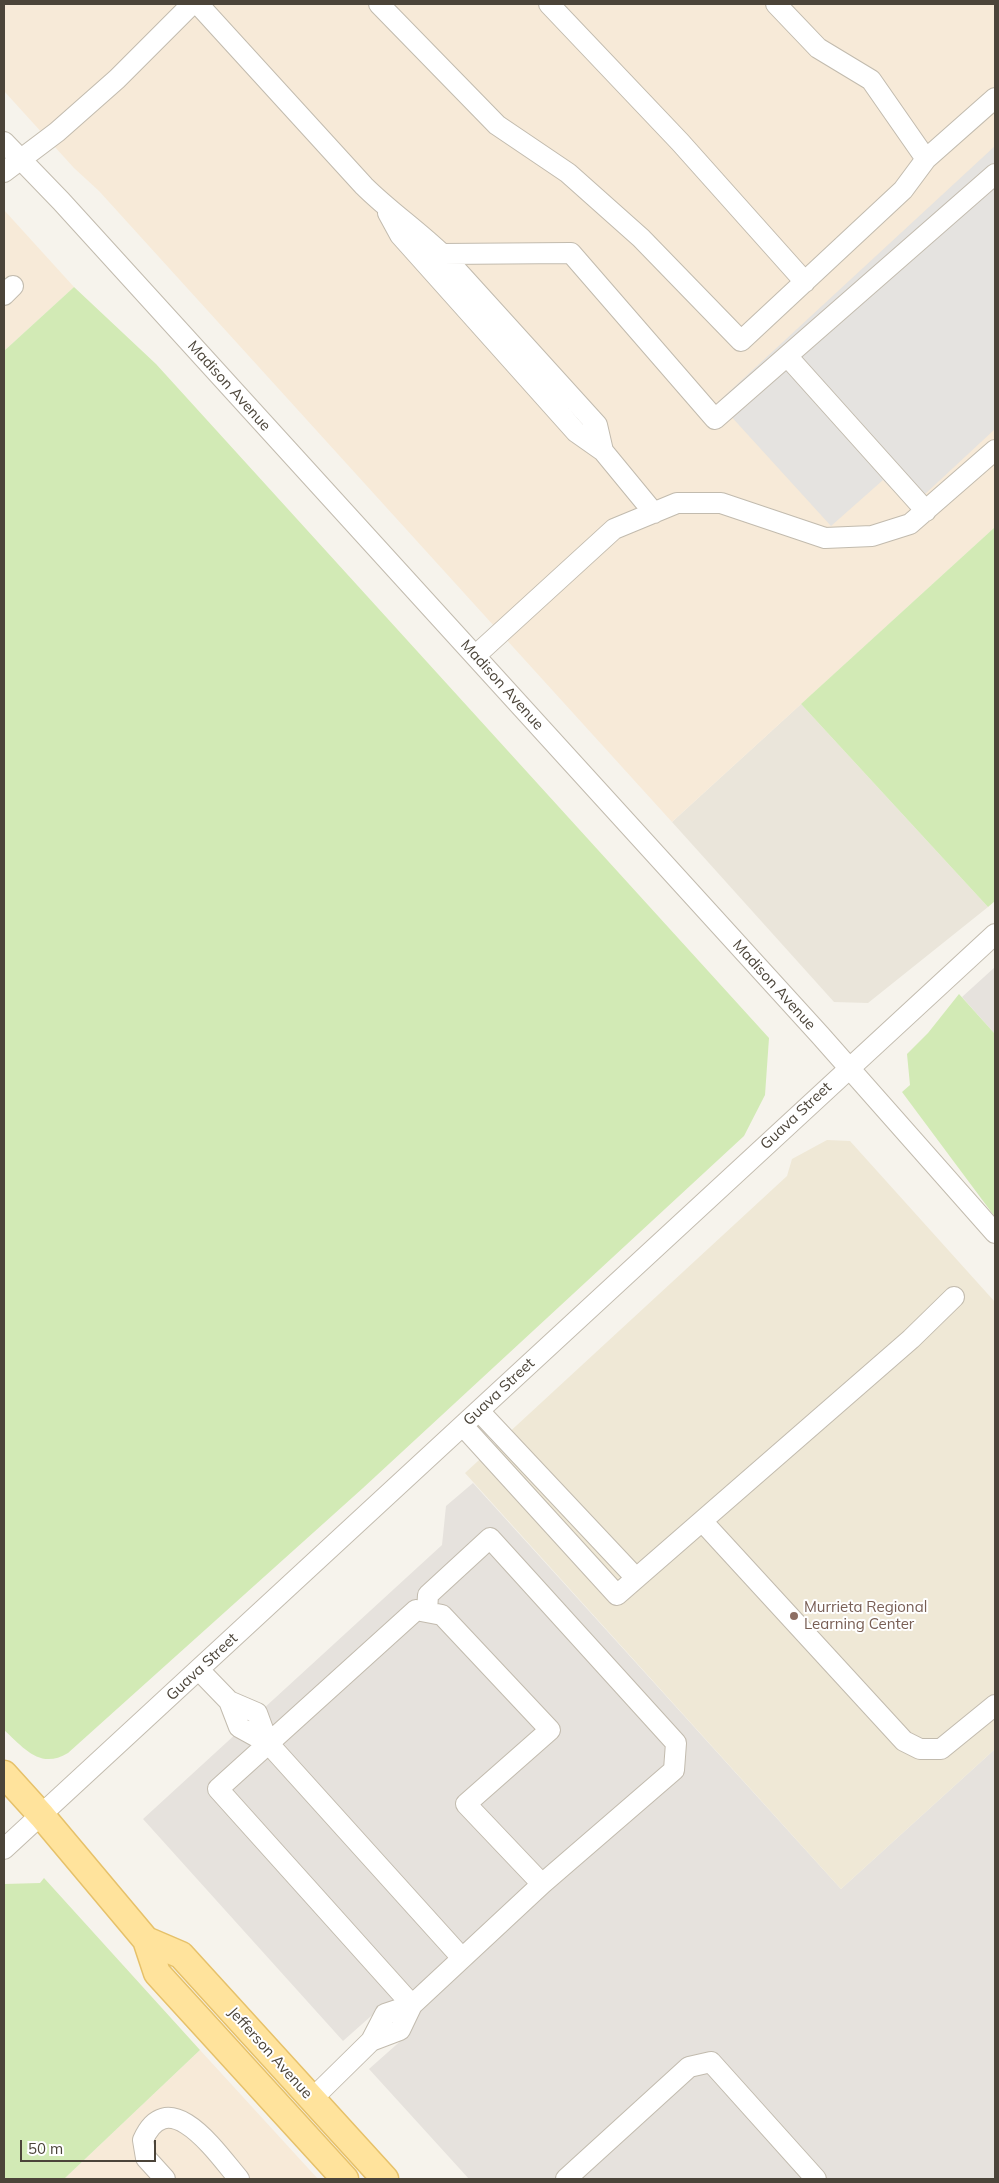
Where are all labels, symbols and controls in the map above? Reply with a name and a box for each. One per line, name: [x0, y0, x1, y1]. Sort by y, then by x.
street label: Madison Avenue: [184, 337, 274, 435]
street label: Madison Avenue: [457, 636, 547, 734]
street label: Madison Avenue: [729, 936, 819, 1034]
street label: Guava Street: [757, 1078, 835, 1154]
street label: Guava Street: [460, 1354, 538, 1430]
place label: Murrieta Regional Learning Center: [804, 1598, 927, 1633]
marker: Murrieta Regional Learning Center: [788, 1610, 800, 1622]
street label: Guava Street: [163, 1629, 241, 1705]
street label: Jefferson Avenue: [224, 2003, 316, 2103]
scale bar: [22, 2130, 159, 2162]
text: 50 m: [28, 2139, 63, 2158]

